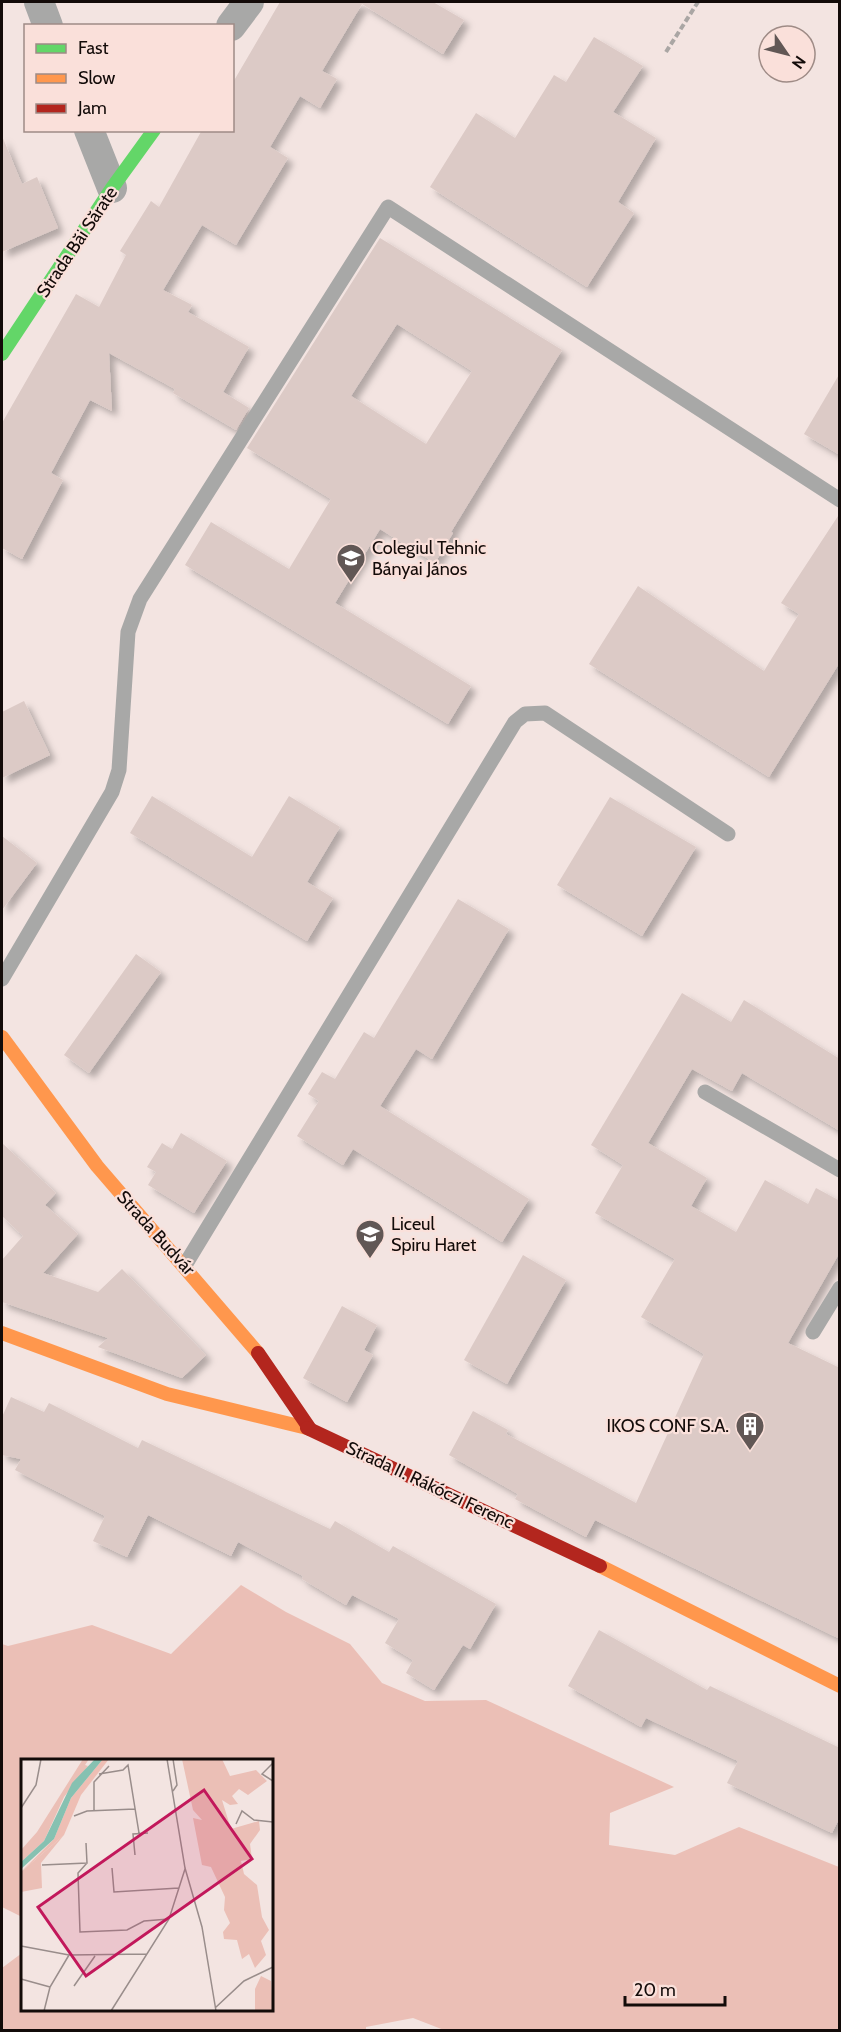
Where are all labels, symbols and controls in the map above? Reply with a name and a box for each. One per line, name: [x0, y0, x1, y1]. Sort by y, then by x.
legend: [24, 24, 234, 132]
north arrow: [757, 24, 817, 84]
text: Fast: [78, 37, 109, 59]
text: N: [788, 52, 810, 72]
text: Slow: [78, 67, 115, 89]
text: Jam: [77, 97, 107, 119]
street label: Strada Băi Sărate: [32, 182, 122, 302]
place label: Colegiul Tehnic Bányai János: [372, 537, 486, 580]
school or university icon: Colegiul Tehnic Bányai János: [335, 542, 367, 584]
street label: Strada Budvár: [112, 1186, 200, 1280]
place label: Liceul Spiru Haret: [391, 1213, 476, 1256]
school or university icon: Liceul Spiru Haret: [354, 1218, 386, 1260]
building icon: IKOS CONF S.A.: [734, 1410, 766, 1452]
place label: IKOS CONF S.A.: [606, 1415, 729, 1437]
street label: Strada II. Rákóczi Ferenc: [343, 1436, 517, 1534]
inset map: [21, 1759, 273, 2011]
scale bar: [625, 1969, 726, 2007]
text: 20 m: [634, 1979, 676, 2001]

